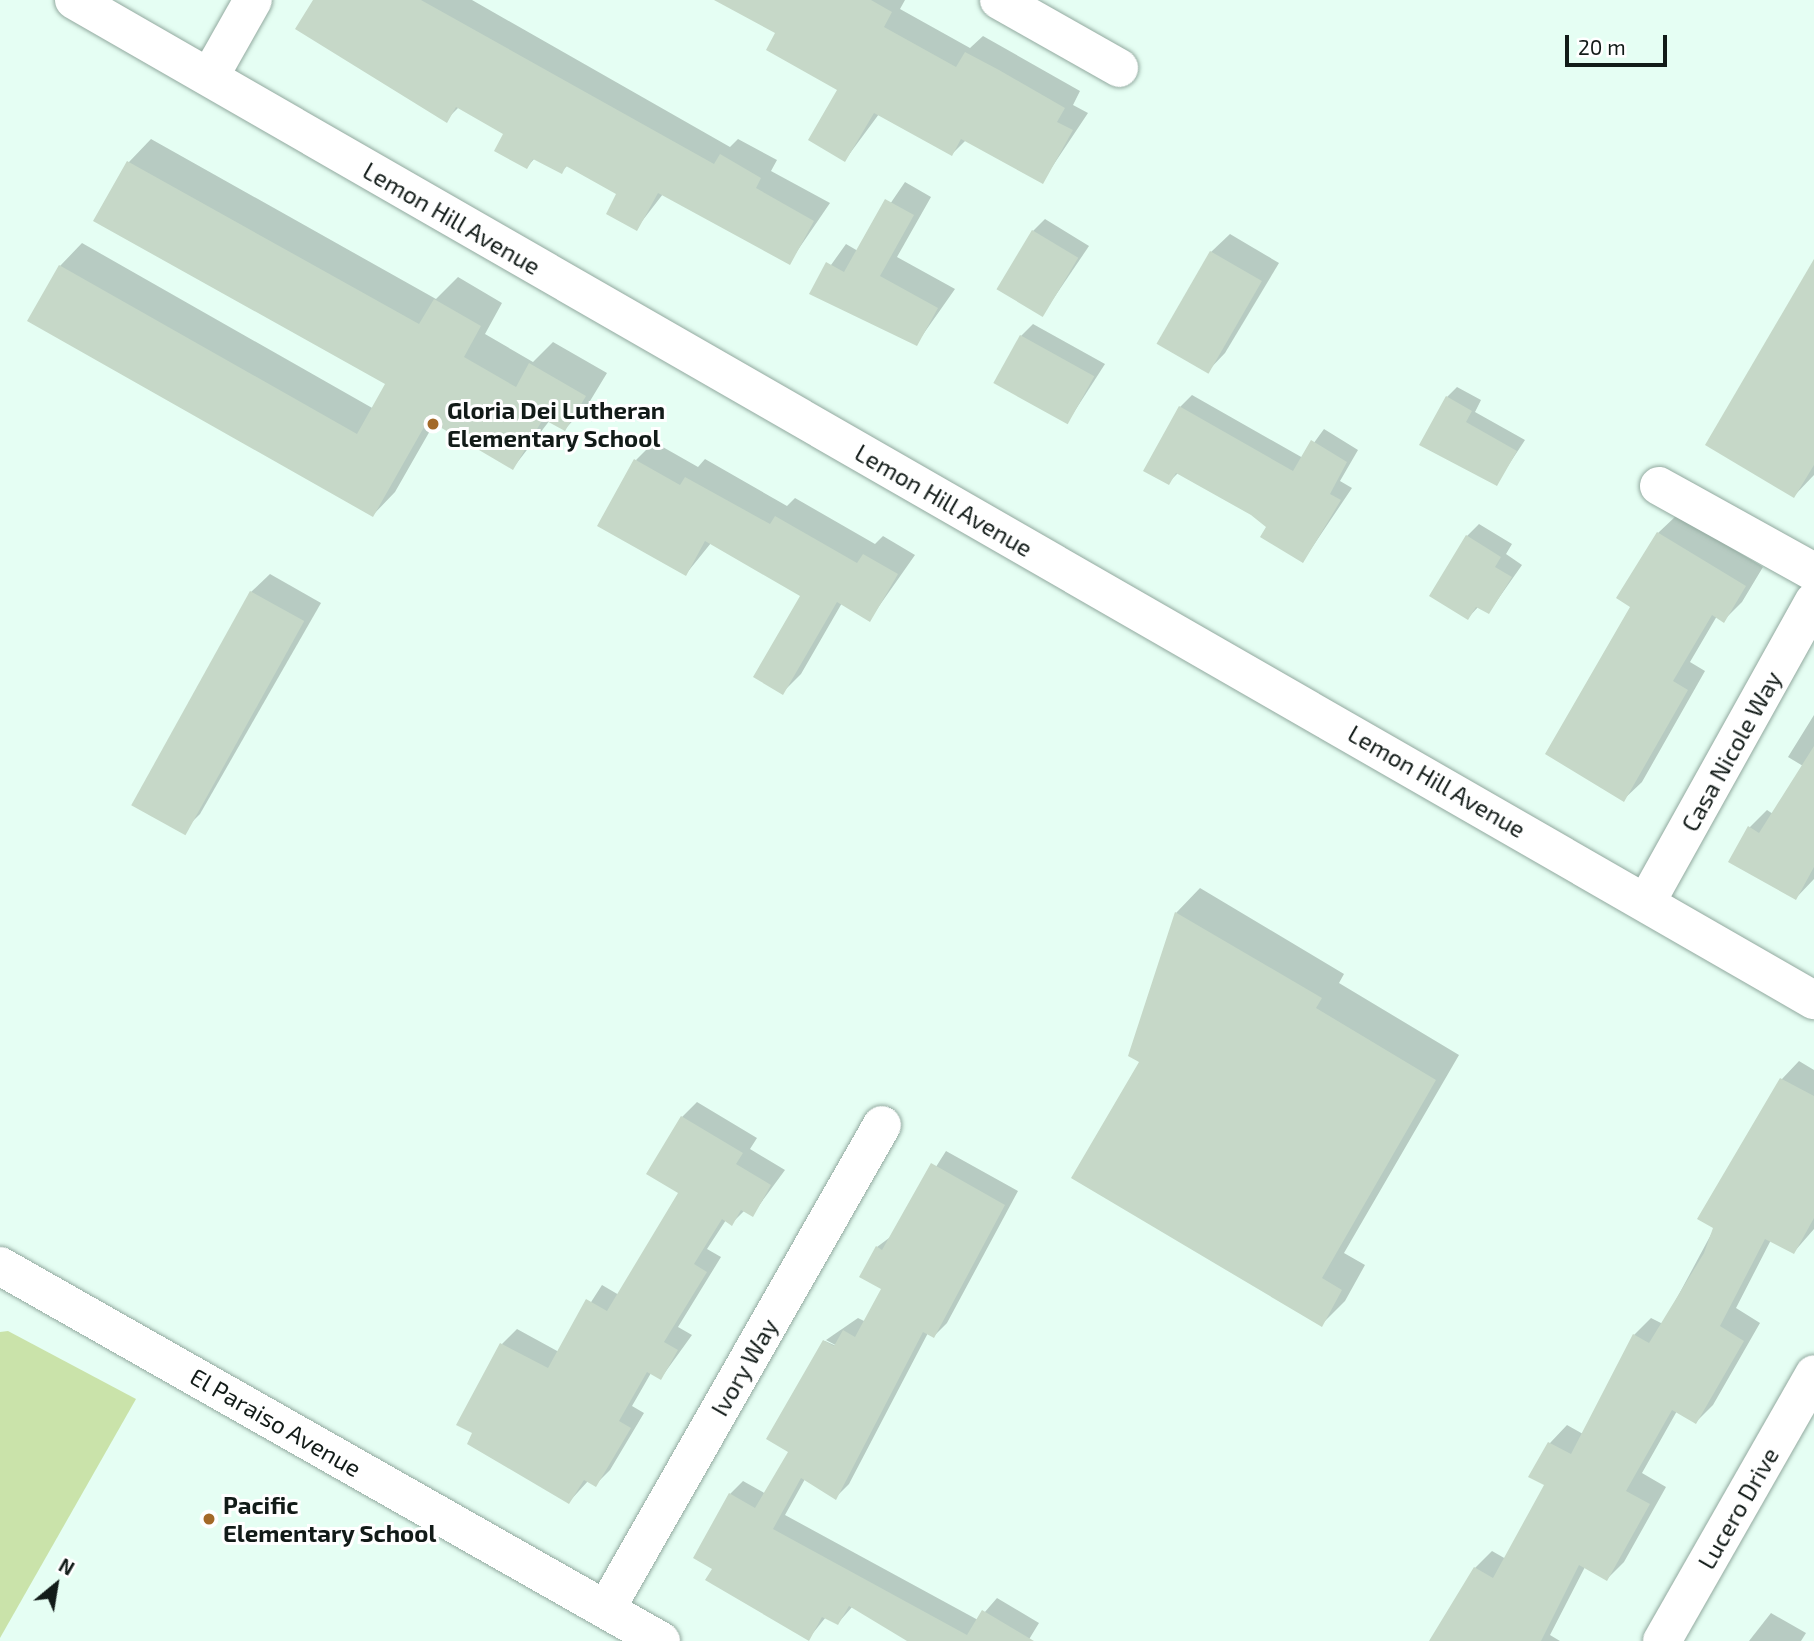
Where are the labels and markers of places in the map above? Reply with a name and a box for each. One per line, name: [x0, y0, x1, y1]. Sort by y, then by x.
place label: Gloria Dei Lutheran Elementary School: [447, 396, 665, 452]
marker: Gloria Dei Lutheran Elementary School: [425, 416, 441, 432]
place label: Pacific Elementary School: [223, 1491, 437, 1547]
marker: Pacific Elementary School: [201, 1511, 217, 1527]

